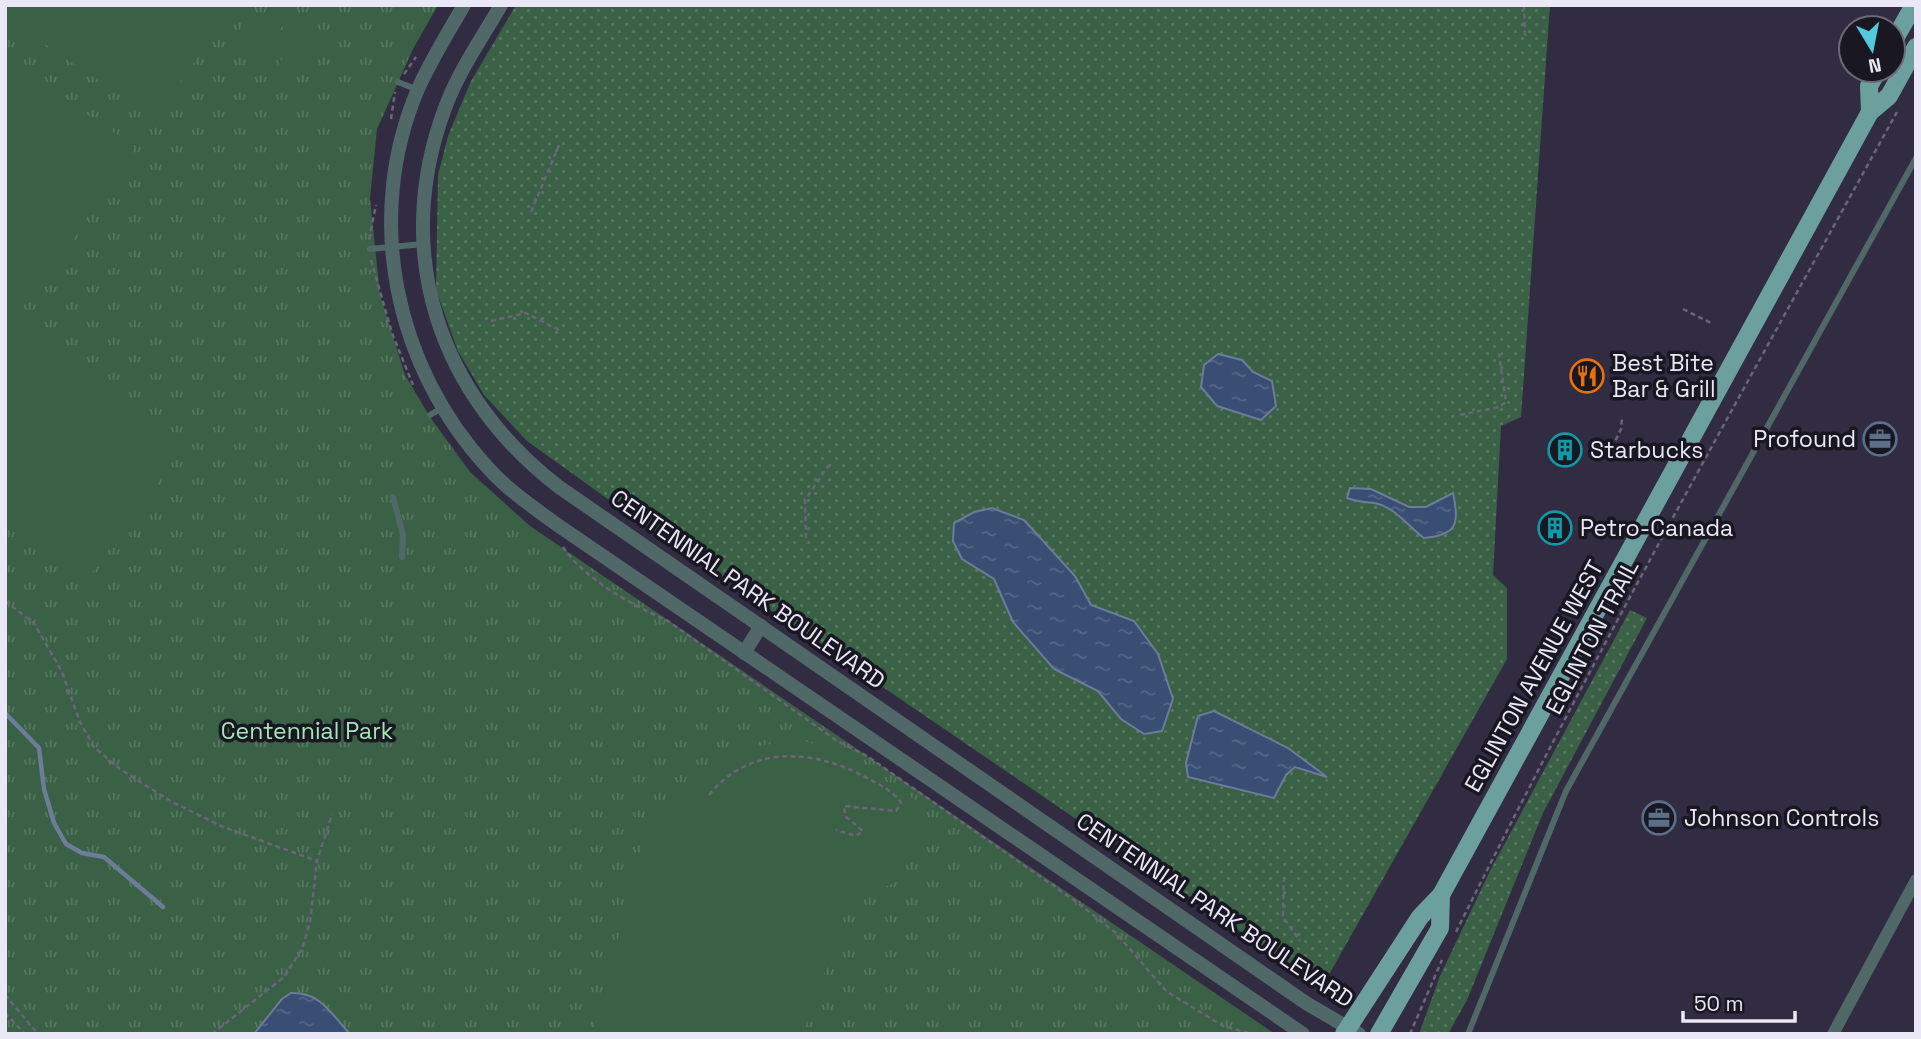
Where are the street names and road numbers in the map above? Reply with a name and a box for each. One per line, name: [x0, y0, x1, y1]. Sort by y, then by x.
street label: CENTENNIAL PARK BOULEVARD: [605, 483, 891, 695]
street label: EGLINTON TRAIL: [1539, 554, 1645, 720]
street label: EGLINTON AVENUE WEST: [1458, 555, 1610, 797]
street label: CENTENNIAL PARK BOULEVARD: [1071, 806, 1359, 1014]

